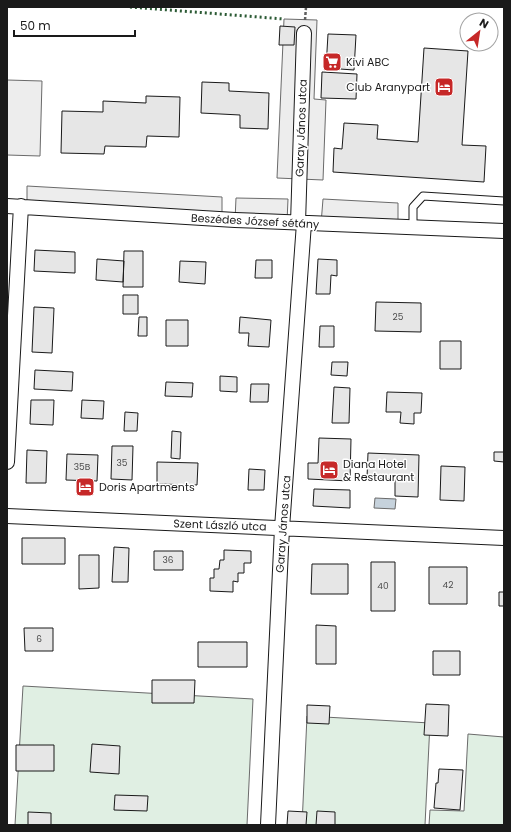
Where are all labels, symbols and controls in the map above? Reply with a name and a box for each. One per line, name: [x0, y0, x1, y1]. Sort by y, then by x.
scale bar: [14, 12, 135, 38]
north arrow: [459, 12, 499, 52]
text: N: [476, 14, 492, 32]
text: 50 m: [20, 17, 51, 34]
supermarket icon: Kivi ABC: [321, 51, 343, 73]
place label: Kivi ABC: [346, 54, 390, 70]
hotel icon: Club Aranypart: [433, 76, 455, 98]
street label: Garay János utca: [291, 79, 311, 177]
place label: Club Aranypart: [346, 79, 430, 95]
street label: Beszédes József sétány: [191, 210, 320, 232]
house number: 25: [393, 311, 404, 323]
place label: Diana Hotel & Restaurant: [343, 456, 414, 485]
house number: 35: [117, 457, 128, 469]
hotel icon: Diana Hotel & Restaurant: [318, 459, 340, 481]
house number: 35B: [74, 461, 91, 473]
street label: Garay János utca: [272, 475, 294, 573]
hotel icon: Doris Apartments: [74, 476, 96, 498]
place label: Doris Apartments: [99, 479, 195, 495]
street label: Szent László utca: [173, 515, 267, 535]
house number: 36: [162, 554, 174, 566]
house number: 42: [443, 579, 453, 591]
house number: 40: [377, 580, 389, 592]
house number: 6: [36, 633, 42, 645]

